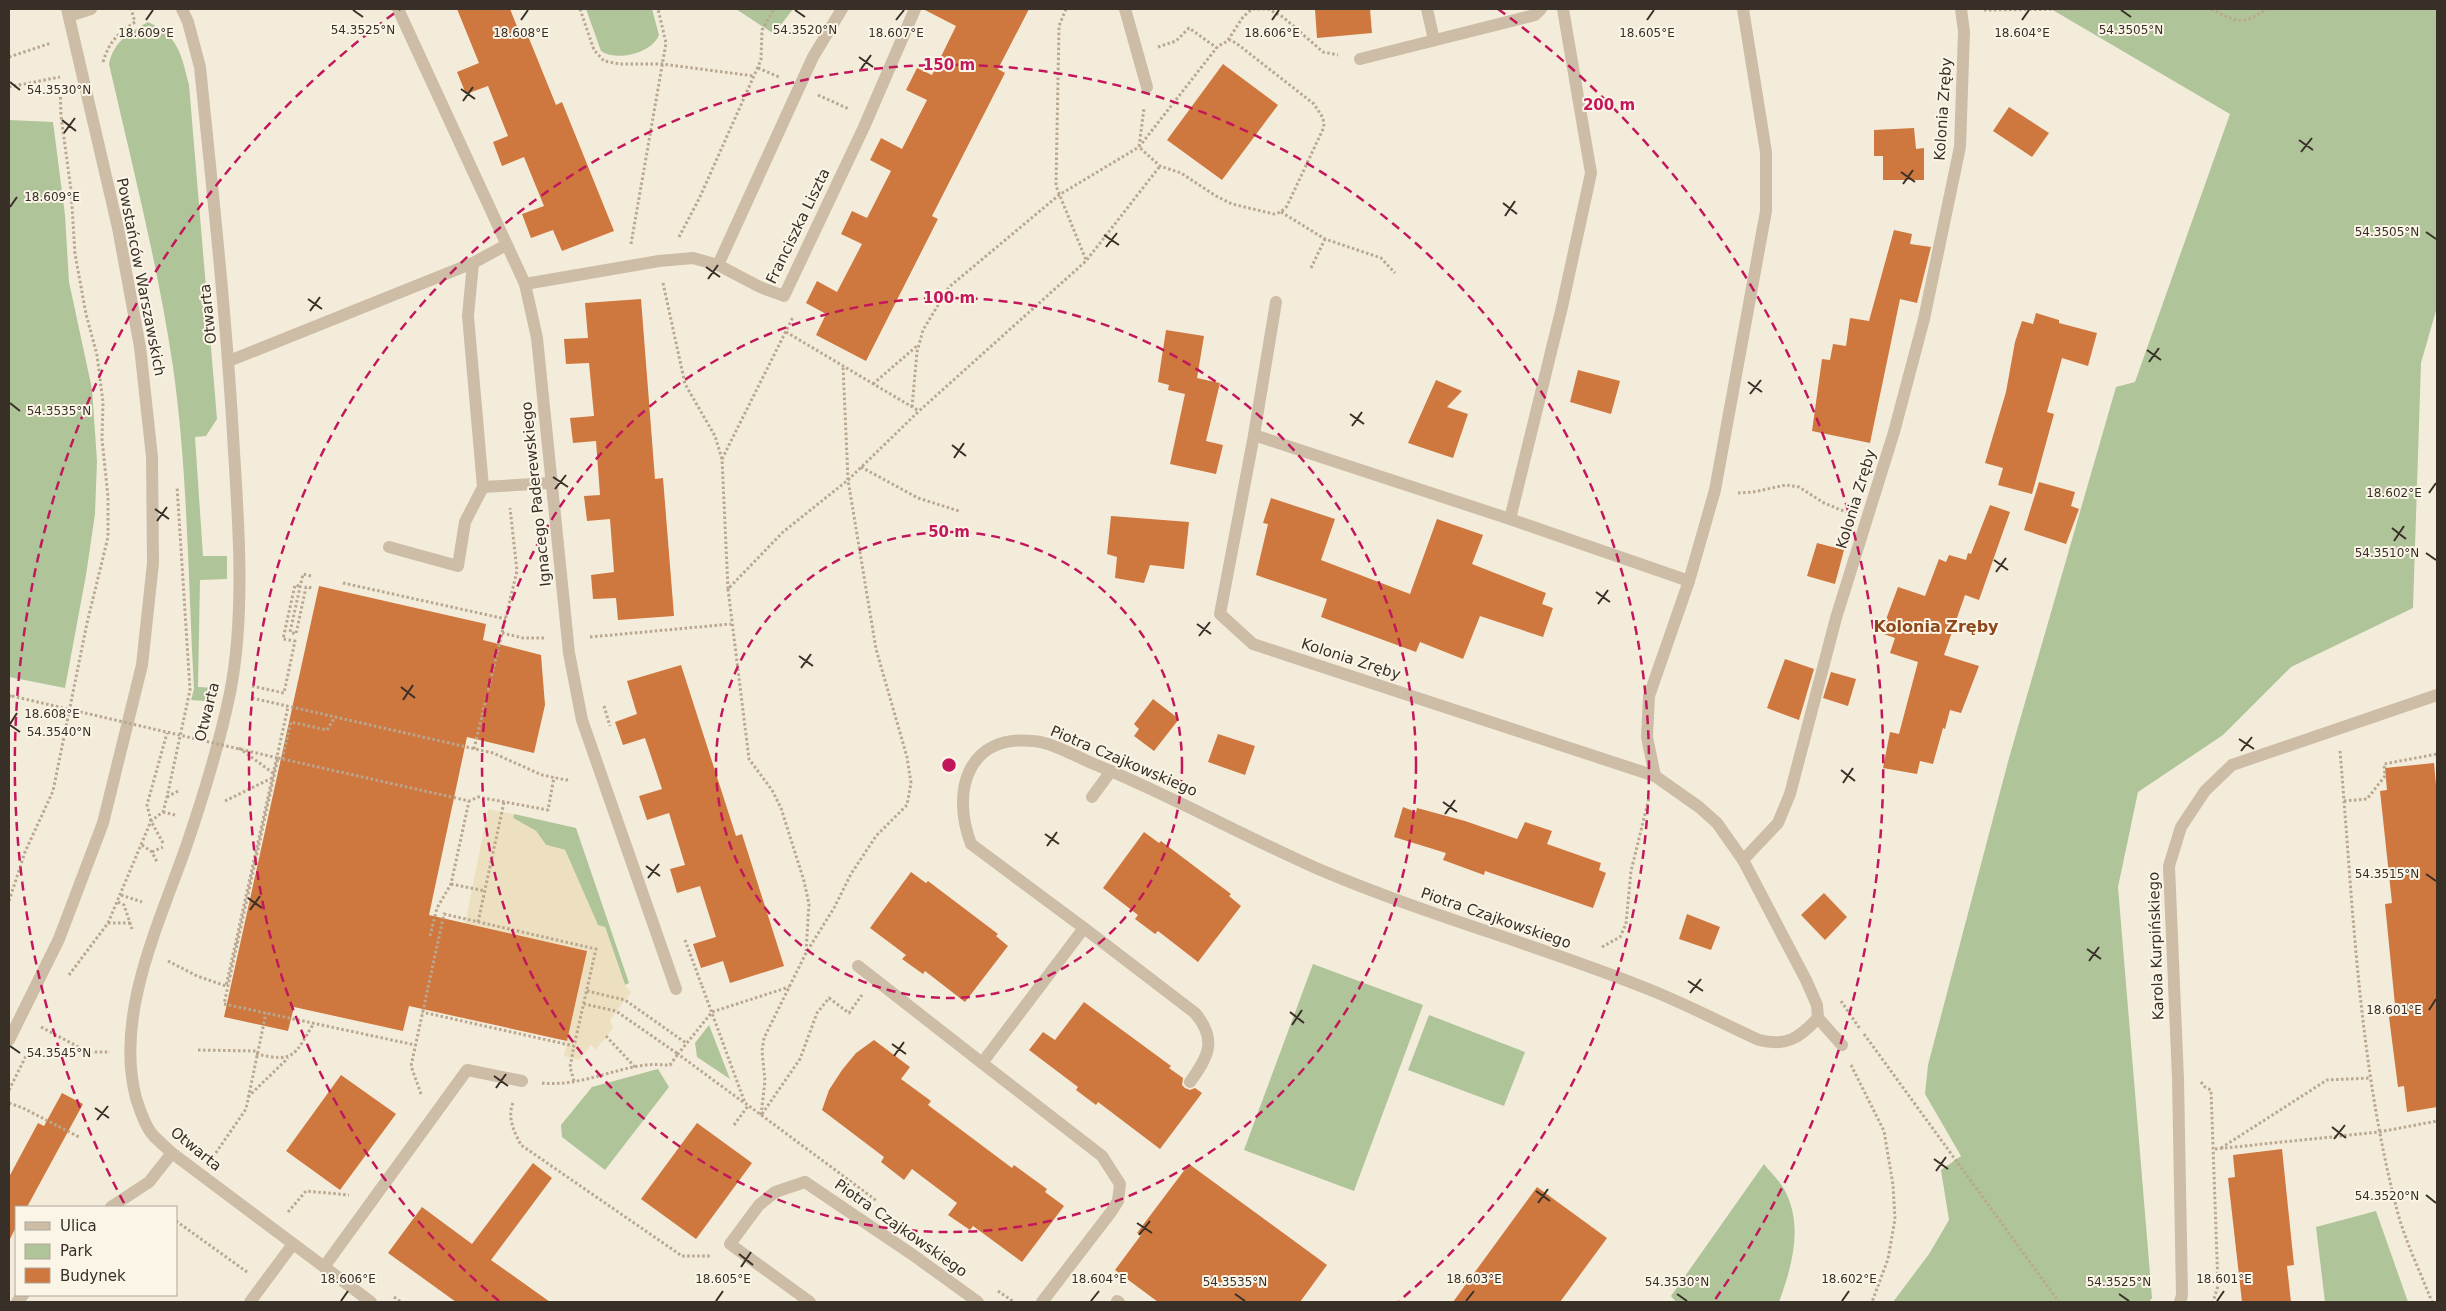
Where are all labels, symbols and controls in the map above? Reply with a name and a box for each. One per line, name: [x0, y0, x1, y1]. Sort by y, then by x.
text: 54.3525°N: [331, 23, 395, 37]
text: 54.3520°N: [773, 23, 837, 37]
text: 54.3505°N: [2099, 23, 2163, 37]
text: 18.609°E: [118, 26, 174, 40]
text: 18.608°E: [493, 26, 549, 40]
text: 18.607°E: [868, 26, 924, 40]
text: 18.606°E: [1244, 26, 1300, 40]
text: 18.605°E: [1619, 26, 1675, 40]
text: 18.604°E: [1994, 26, 2050, 40]
text: 150 m: [923, 56, 975, 74]
street label: Kolonia Zręby: [1930, 57, 1956, 161]
text: 54.3530°N: [27, 83, 91, 97]
text: 200 m: [1583, 96, 1635, 114]
street label: Franciszka Liszta: [762, 165, 834, 287]
street label: Powstańców Warszawskich: [113, 176, 169, 378]
text: 18.609°E: [24, 190, 80, 204]
text: 54.3505°N: [2355, 225, 2419, 239]
street label: Otwarta: [196, 283, 220, 345]
text: 100 m: [923, 289, 975, 307]
street label: Ignacego Paderewskiego: [517, 401, 555, 587]
text: 54.3535°N: [27, 404, 91, 418]
street label: Kolonia Zręby: [1832, 447, 1880, 551]
text: 18.602°E: [2366, 486, 2422, 500]
text: 50 m: [928, 523, 970, 541]
text: 54.3510°N: [2355, 546, 2419, 560]
district label: Kolonia Zręby: [1873, 617, 1999, 636]
street label: Kolonia Zręby: [1299, 634, 1403, 684]
street label: Otwarta: [191, 681, 223, 743]
text: 18.608°E: [24, 707, 80, 721]
street label: Piotra Czajkowskiego: [1048, 722, 1200, 800]
text: 54.3540°N: [27, 725, 91, 739]
centre of rings: [940, 756, 958, 774]
text: 54.3515°N: [2355, 867, 2419, 881]
street label: Karola Kurpińskiego: [2144, 871, 2168, 1021]
street label: Piotra Czajkowskiego: [1418, 884, 1574, 952]
text: 18.601°E: [2366, 1003, 2422, 1017]
text: 54.3545°N: [27, 1046, 91, 1060]
street label: Otwarta: [167, 1123, 225, 1175]
street label: Piotra Czajkowskiego: [831, 1175, 971, 1281]
text: 54.3520°N: [2355, 1189, 2419, 1203]
legend: [15, 1206, 178, 1296]
text: Ulica: [60, 1217, 97, 1235]
text: Park: [60, 1242, 93, 1260]
text: Budynek: [60, 1267, 126, 1285]
text: 18.606°E: [320, 1272, 376, 1286]
text: 18.605°E: [695, 1272, 751, 1286]
text: 18.604°E: [1071, 1272, 1127, 1286]
text: 18.603°E: [1446, 1272, 1502, 1286]
text: 18.602°E: [1821, 1272, 1877, 1286]
text: 18.601°E: [2196, 1272, 2252, 1286]
text: 54.3535°N: [1203, 1275, 1267, 1289]
text: 54.3530°N: [1645, 1275, 1709, 1289]
text: 54.3525°N: [2087, 1275, 2151, 1289]

